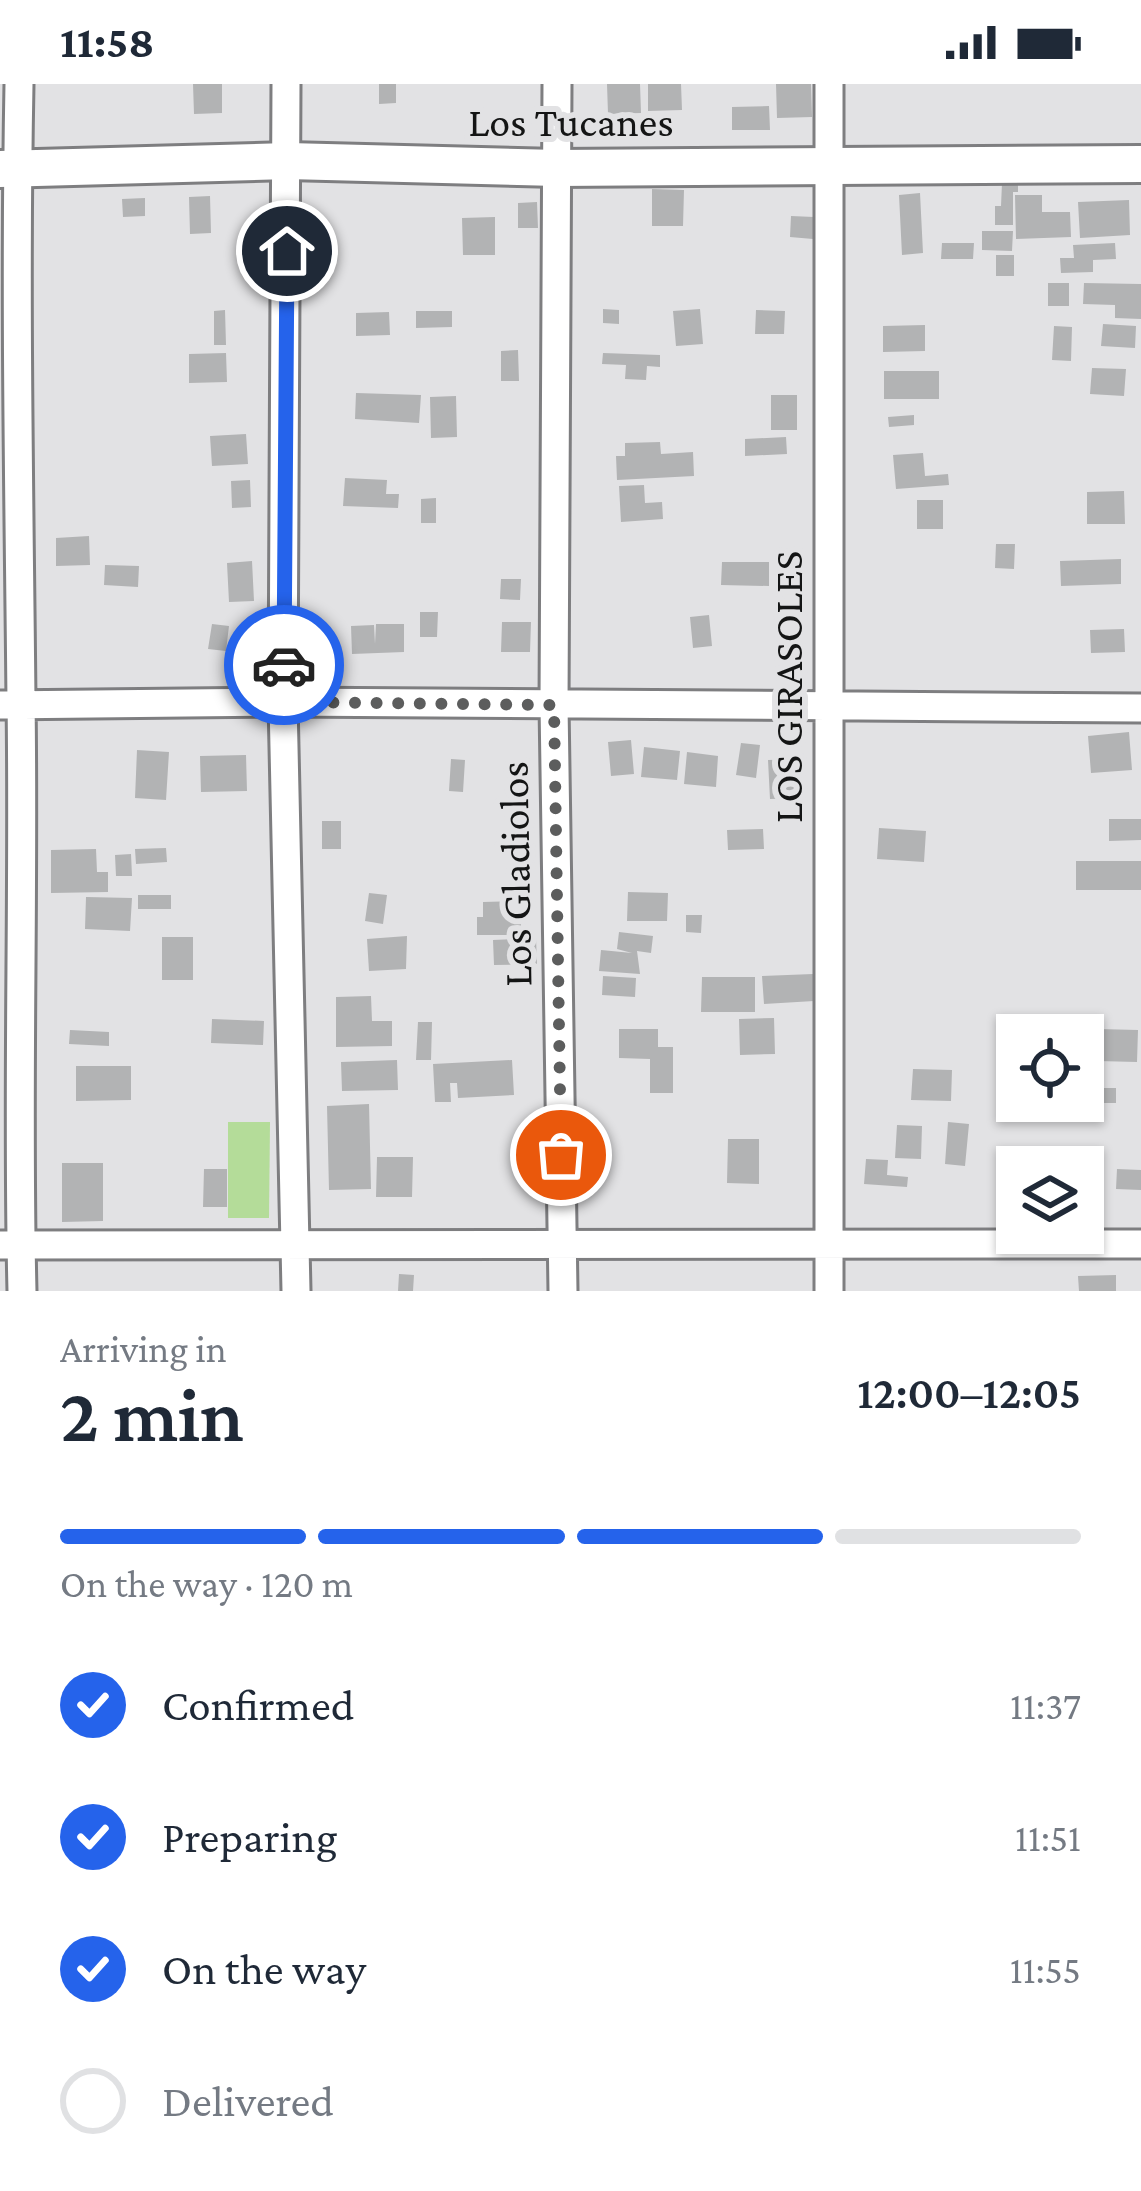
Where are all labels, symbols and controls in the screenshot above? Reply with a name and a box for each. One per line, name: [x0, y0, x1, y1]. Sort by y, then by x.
text: 11:58: [60, 17, 154, 67]
street label: Los Tucanes: [468, 98, 674, 145]
pin: [236, 200, 338, 302]
icon: home: [254, 218, 320, 284]
street label: LOS GIRASOLES: [764, 551, 811, 823]
courier: [224, 605, 344, 725]
icon: car: [251, 632, 317, 698]
street label: Los Gladiolos: [490, 761, 540, 987]
map controls: [996, 1014, 1104, 1254]
button: locate: [996, 1014, 1104, 1122]
pin: [510, 1104, 612, 1206]
icon: bag: [528, 1122, 594, 1188]
button: layers: [996, 1146, 1104, 1254]
text: Arriving in: [60, 1327, 227, 1370]
text: 12:00–12:05: [857, 1368, 1081, 1418]
text: 2 min: [60, 1371, 244, 1458]
text: On the way · 120 m: [60, 1562, 353, 1605]
icon: check: [60, 1672, 126, 1738]
text: Confirmed: [162, 1680, 354, 1730]
text: 11:37: [1010, 1684, 1081, 1727]
icon: check: [60, 1804, 126, 1870]
text: Preparing: [162, 1812, 338, 1862]
text: 11:51: [1015, 1816, 1081, 1859]
icon: check: [60, 1936, 126, 2002]
text: On the way: [162, 1944, 366, 1994]
text: 11:55: [1010, 1948, 1081, 1991]
text: Delivered: [162, 2076, 334, 2126]

